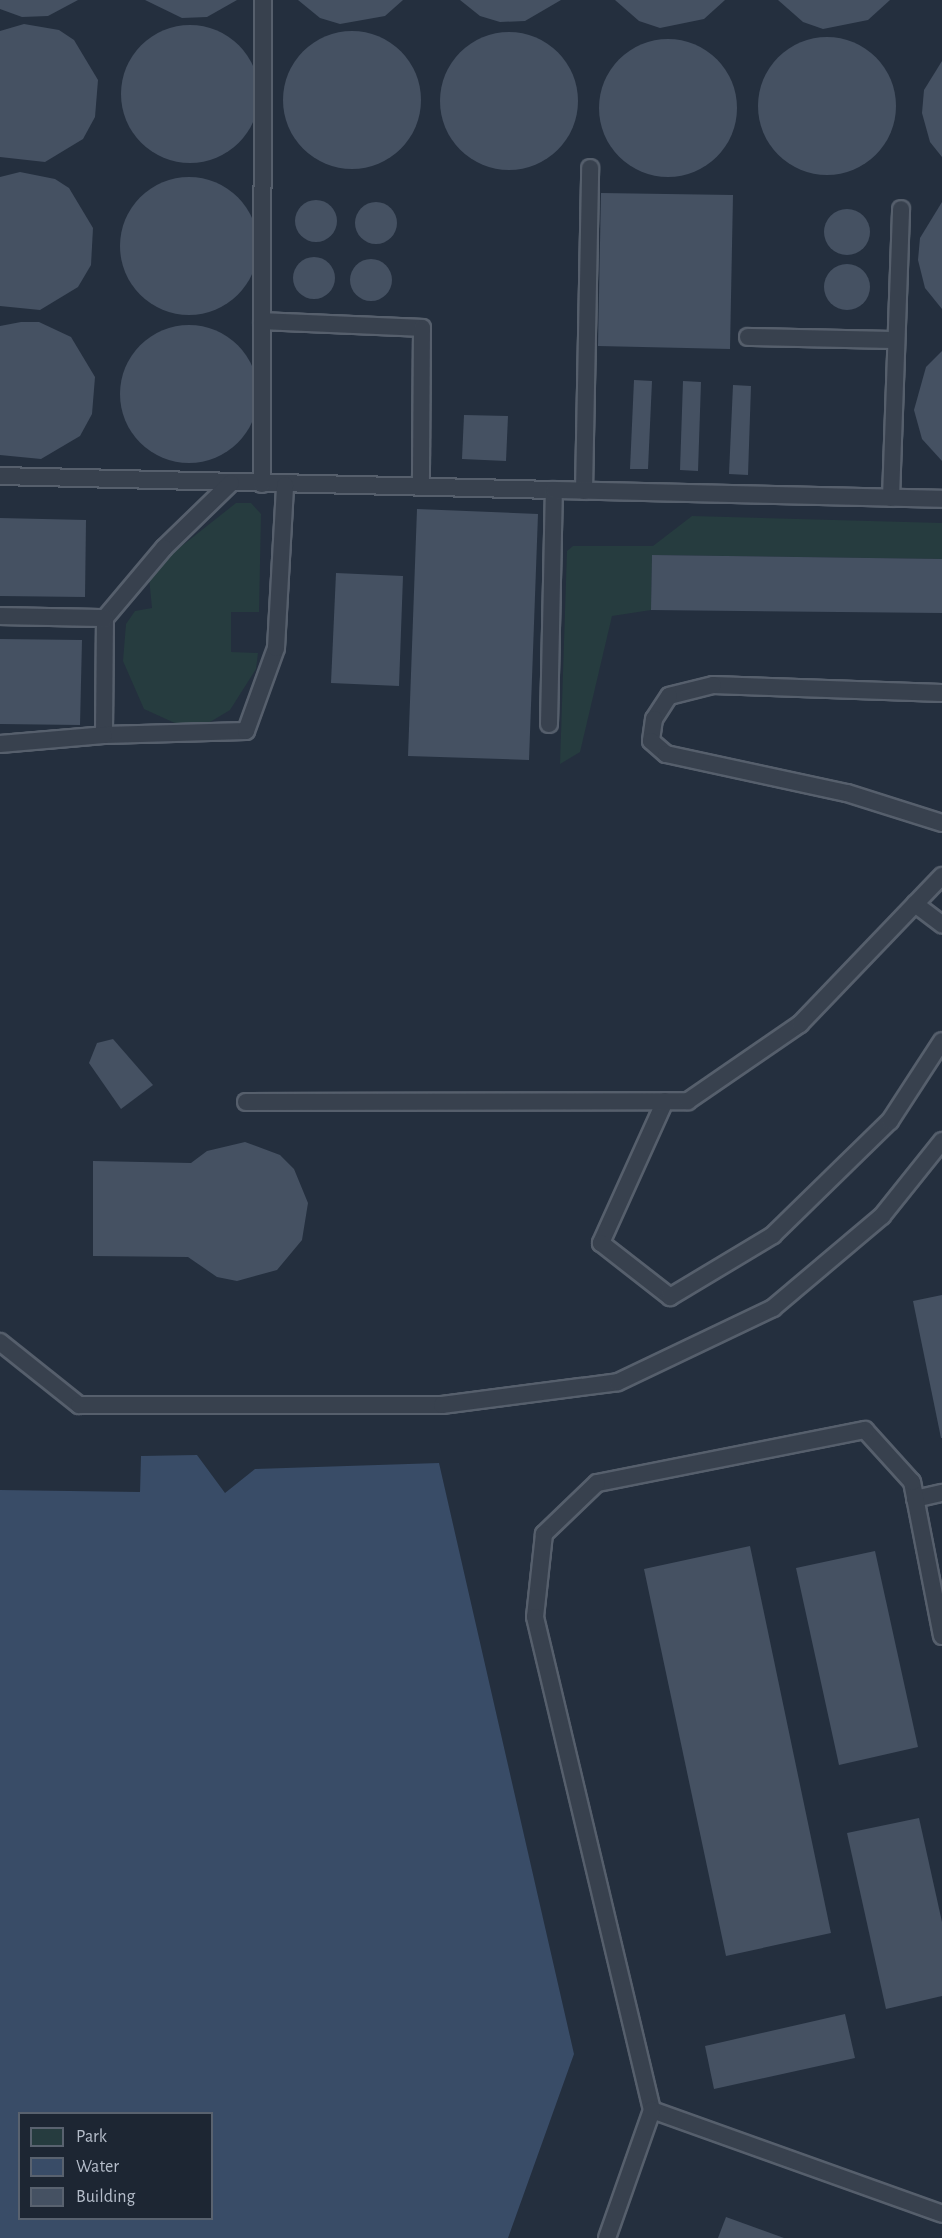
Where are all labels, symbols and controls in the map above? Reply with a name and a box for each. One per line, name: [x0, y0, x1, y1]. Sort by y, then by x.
legend: [18, 2112, 213, 2220]
text: Park: [76, 2128, 107, 2146]
text: Water: [76, 2158, 119, 2176]
text: Building: [76, 2188, 135, 2206]

